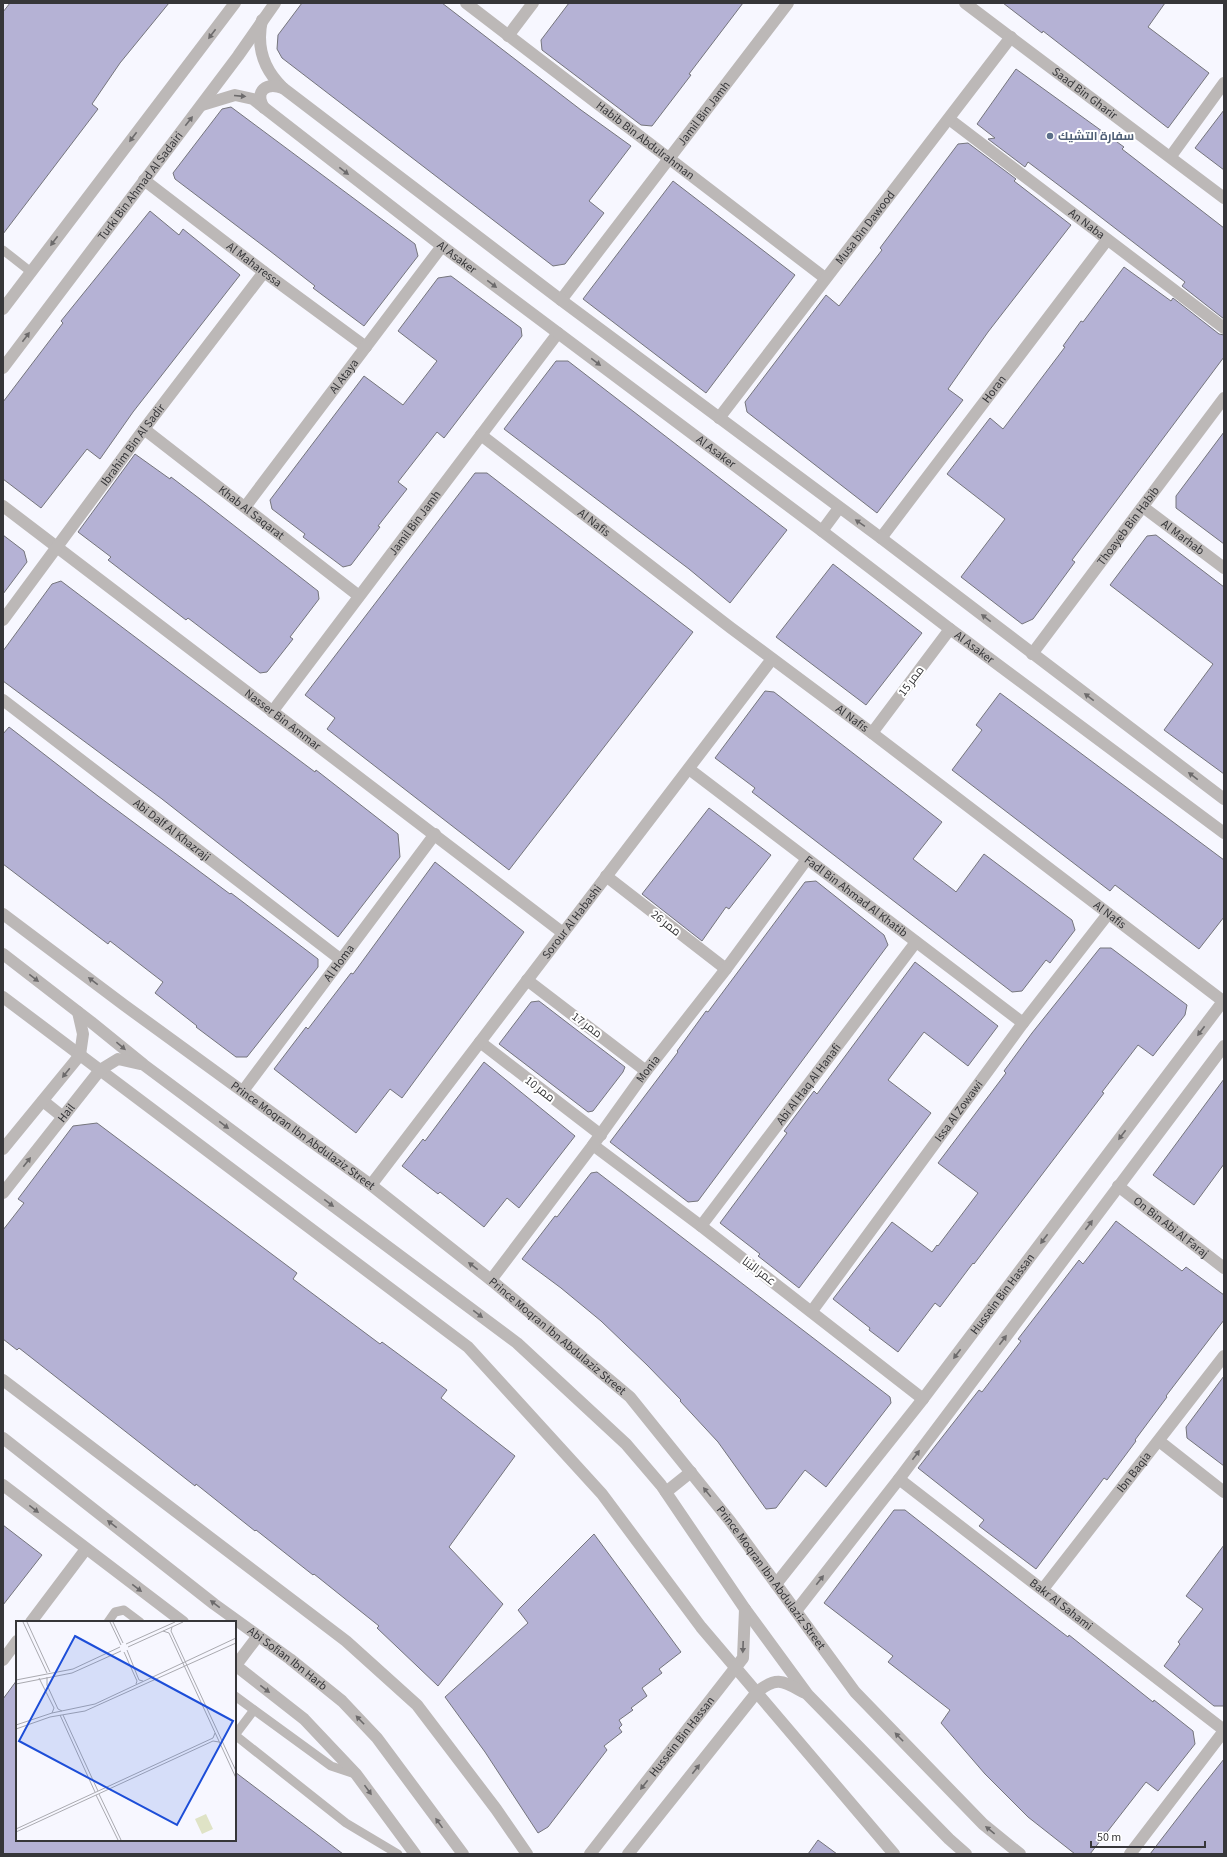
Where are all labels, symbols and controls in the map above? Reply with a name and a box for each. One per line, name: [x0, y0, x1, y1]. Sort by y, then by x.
one-way arrow: [208, 29, 216, 39]
street label: Saad Bin Gharir: [1048, 63, 1121, 124]
street label: Jamil Bin Jamh: [674, 78, 734, 150]
one-way arrow: [233, 93, 246, 100]
street label: Habib Bin Abdulrahman: [592, 98, 698, 184]
one-way arrow: [185, 116, 193, 127]
street label: Turki Bin Ahmad Al Sadairi: [94, 128, 187, 244]
place label: سفارة التشيك: [1058, 128, 1134, 145]
marker: سفارة التشيك: [1045, 131, 1055, 141]
one-way arrow: [129, 132, 137, 143]
one-way arrow: [339, 166, 350, 175]
street label: Musa bin Dawood: [832, 187, 899, 268]
street label: An Naba: [1065, 205, 1108, 244]
one-way arrow: [51, 236, 59, 246]
street label: Al Asaker: [433, 237, 481, 279]
street label: Al Maharessa: [223, 238, 285, 291]
one-way arrow: [487, 280, 497, 288]
one-way arrow: [22, 331, 31, 342]
street label: Al Ataya: [325, 355, 363, 397]
one-way arrow: [591, 358, 602, 366]
street label: Horan: [978, 372, 1010, 407]
street label: Ibrahim Bin Al Sadir: [97, 400, 170, 490]
street label: Al Asaker: [692, 431, 740, 473]
street label: Khab Al Saqarat: [214, 482, 288, 544]
street label: Thoayeb Bin Habib: [1093, 483, 1164, 569]
street label: Jamil Bin Jamh: [385, 487, 445, 559]
street label: Al Nafis: [574, 505, 614, 541]
street label: Al Marhab: [1157, 516, 1208, 560]
one-way arrow: [854, 519, 865, 527]
one-way arrow: [980, 614, 991, 623]
street label: Al Asaker: [951, 627, 998, 669]
street label: ممر 15: [894, 663, 928, 700]
street label: Nasser Bin Ammar: [241, 685, 325, 755]
one-way arrow: [1084, 693, 1095, 701]
street label: Al Nafis: [832, 701, 872, 737]
one-way arrow: [1187, 771, 1198, 780]
street label: Abi Dalf Al Khazraji: [129, 795, 214, 865]
street label: Fadl Bin Ahmad Al Khatib: [801, 852, 911, 942]
street label: Sorour Al Habashi: [538, 881, 606, 963]
street label: Al Nafis: [1090, 897, 1130, 933]
street label: ممر 26: [647, 906, 684, 940]
street label: Al Homa: [320, 941, 359, 985]
one-way arrow: [28, 974, 39, 982]
one-way arrow: [87, 977, 98, 985]
street label: ممر 17: [568, 1008, 605, 1042]
one-way arrow: [1196, 1026, 1205, 1037]
street label: Abi Al Haq Al Hanafi: [772, 1040, 845, 1129]
one-way arrow: [115, 1042, 126, 1051]
street label: Monia: [632, 1052, 664, 1087]
one-way arrow: [61, 1068, 70, 1078]
street label: ممر 10: [521, 1072, 558, 1106]
street label: Issa Al Zowawi: [931, 1077, 987, 1146]
street label: Prince Moqran Ibn Abdulaziz Street: [227, 1078, 379, 1194]
street label: Hail: [54, 1100, 79, 1126]
one-way arrow: [219, 1121, 230, 1129]
one-way arrow: [1118, 1129, 1126, 1140]
one-way arrow: [23, 1157, 31, 1168]
street label: On Bin Abi Al Faraj: [1129, 1193, 1212, 1262]
one-way arrow: [323, 1199, 334, 1207]
one-way arrow: [1085, 1220, 1093, 1231]
one-way arrow: [1040, 1233, 1048, 1244]
street label: Hussein Bin Hassan: [966, 1250, 1039, 1338]
street label: عمر البنا: [738, 1253, 779, 1290]
one-way arrow: [468, 1262, 479, 1271]
street label: Prince Moqran Ibn Abdulaziz Street: [485, 1274, 630, 1399]
one-way arrow: [472, 1309, 483, 1318]
one-way arrow: [998, 1335, 1007, 1346]
one-way arrow: [953, 1348, 961, 1359]
street label: Ibn Baqia: [1113, 1448, 1155, 1496]
one-way arrow: [912, 1450, 920, 1461]
one-way arrow: [702, 1486, 711, 1497]
street label: Prince Moqran Ibn Abdulaziz Street: [712, 1502, 829, 1653]
one-way arrow: [28, 1504, 39, 1513]
one-way arrow: [107, 1520, 118, 1528]
one-way arrow: [815, 1575, 824, 1586]
street label: Bakr Al Sahami: [1026, 1575, 1096, 1635]
one-way arrow: [132, 1583, 143, 1592]
one-way arrow: [209, 1600, 220, 1608]
inset map: [16, 1621, 236, 1841]
street label: Abi Sofian Ibn Harb: [244, 1623, 331, 1695]
one-way arrow: [740, 1641, 747, 1653]
one-way arrow: [260, 1685, 271, 1693]
street label: Hussein Bin Hassan: [645, 1693, 719, 1781]
one-way arrow: [355, 1715, 365, 1725]
one-way arrow: [894, 1732, 904, 1742]
one-way arrow: [692, 1763, 700, 1774]
one-way arrow: [639, 1780, 648, 1791]
one-way arrow: [363, 1784, 372, 1795]
one-way arrow: [435, 1817, 444, 1828]
scale bar: [1091, 1823, 1205, 1849]
one-way arrow: [984, 1825, 995, 1834]
text: 50 m: [1097, 1829, 1121, 1846]

